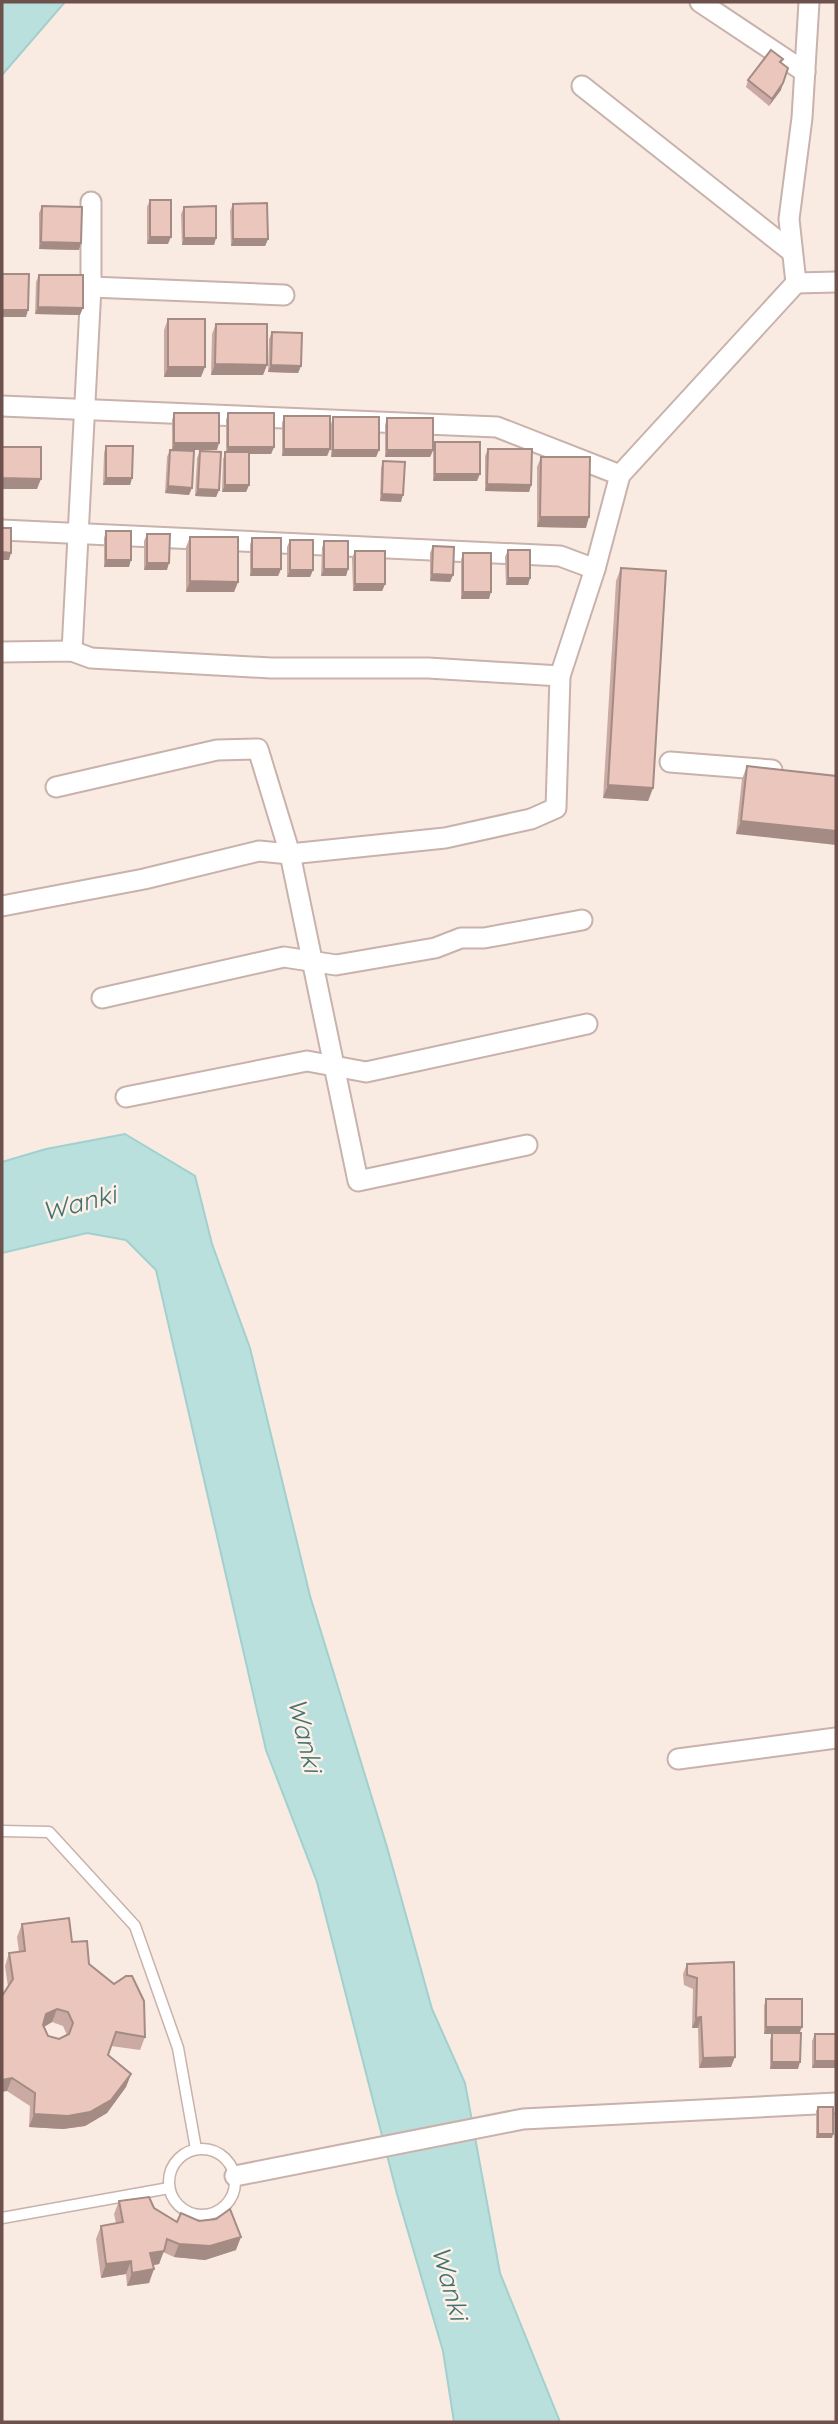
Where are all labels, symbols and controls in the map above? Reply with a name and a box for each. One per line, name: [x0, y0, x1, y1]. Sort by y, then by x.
water label: Wanki: [38, 1177, 123, 1228]
water label: Wanki: [281, 1695, 331, 1779]
water label: Wanki: [425, 2242, 477, 2327]

